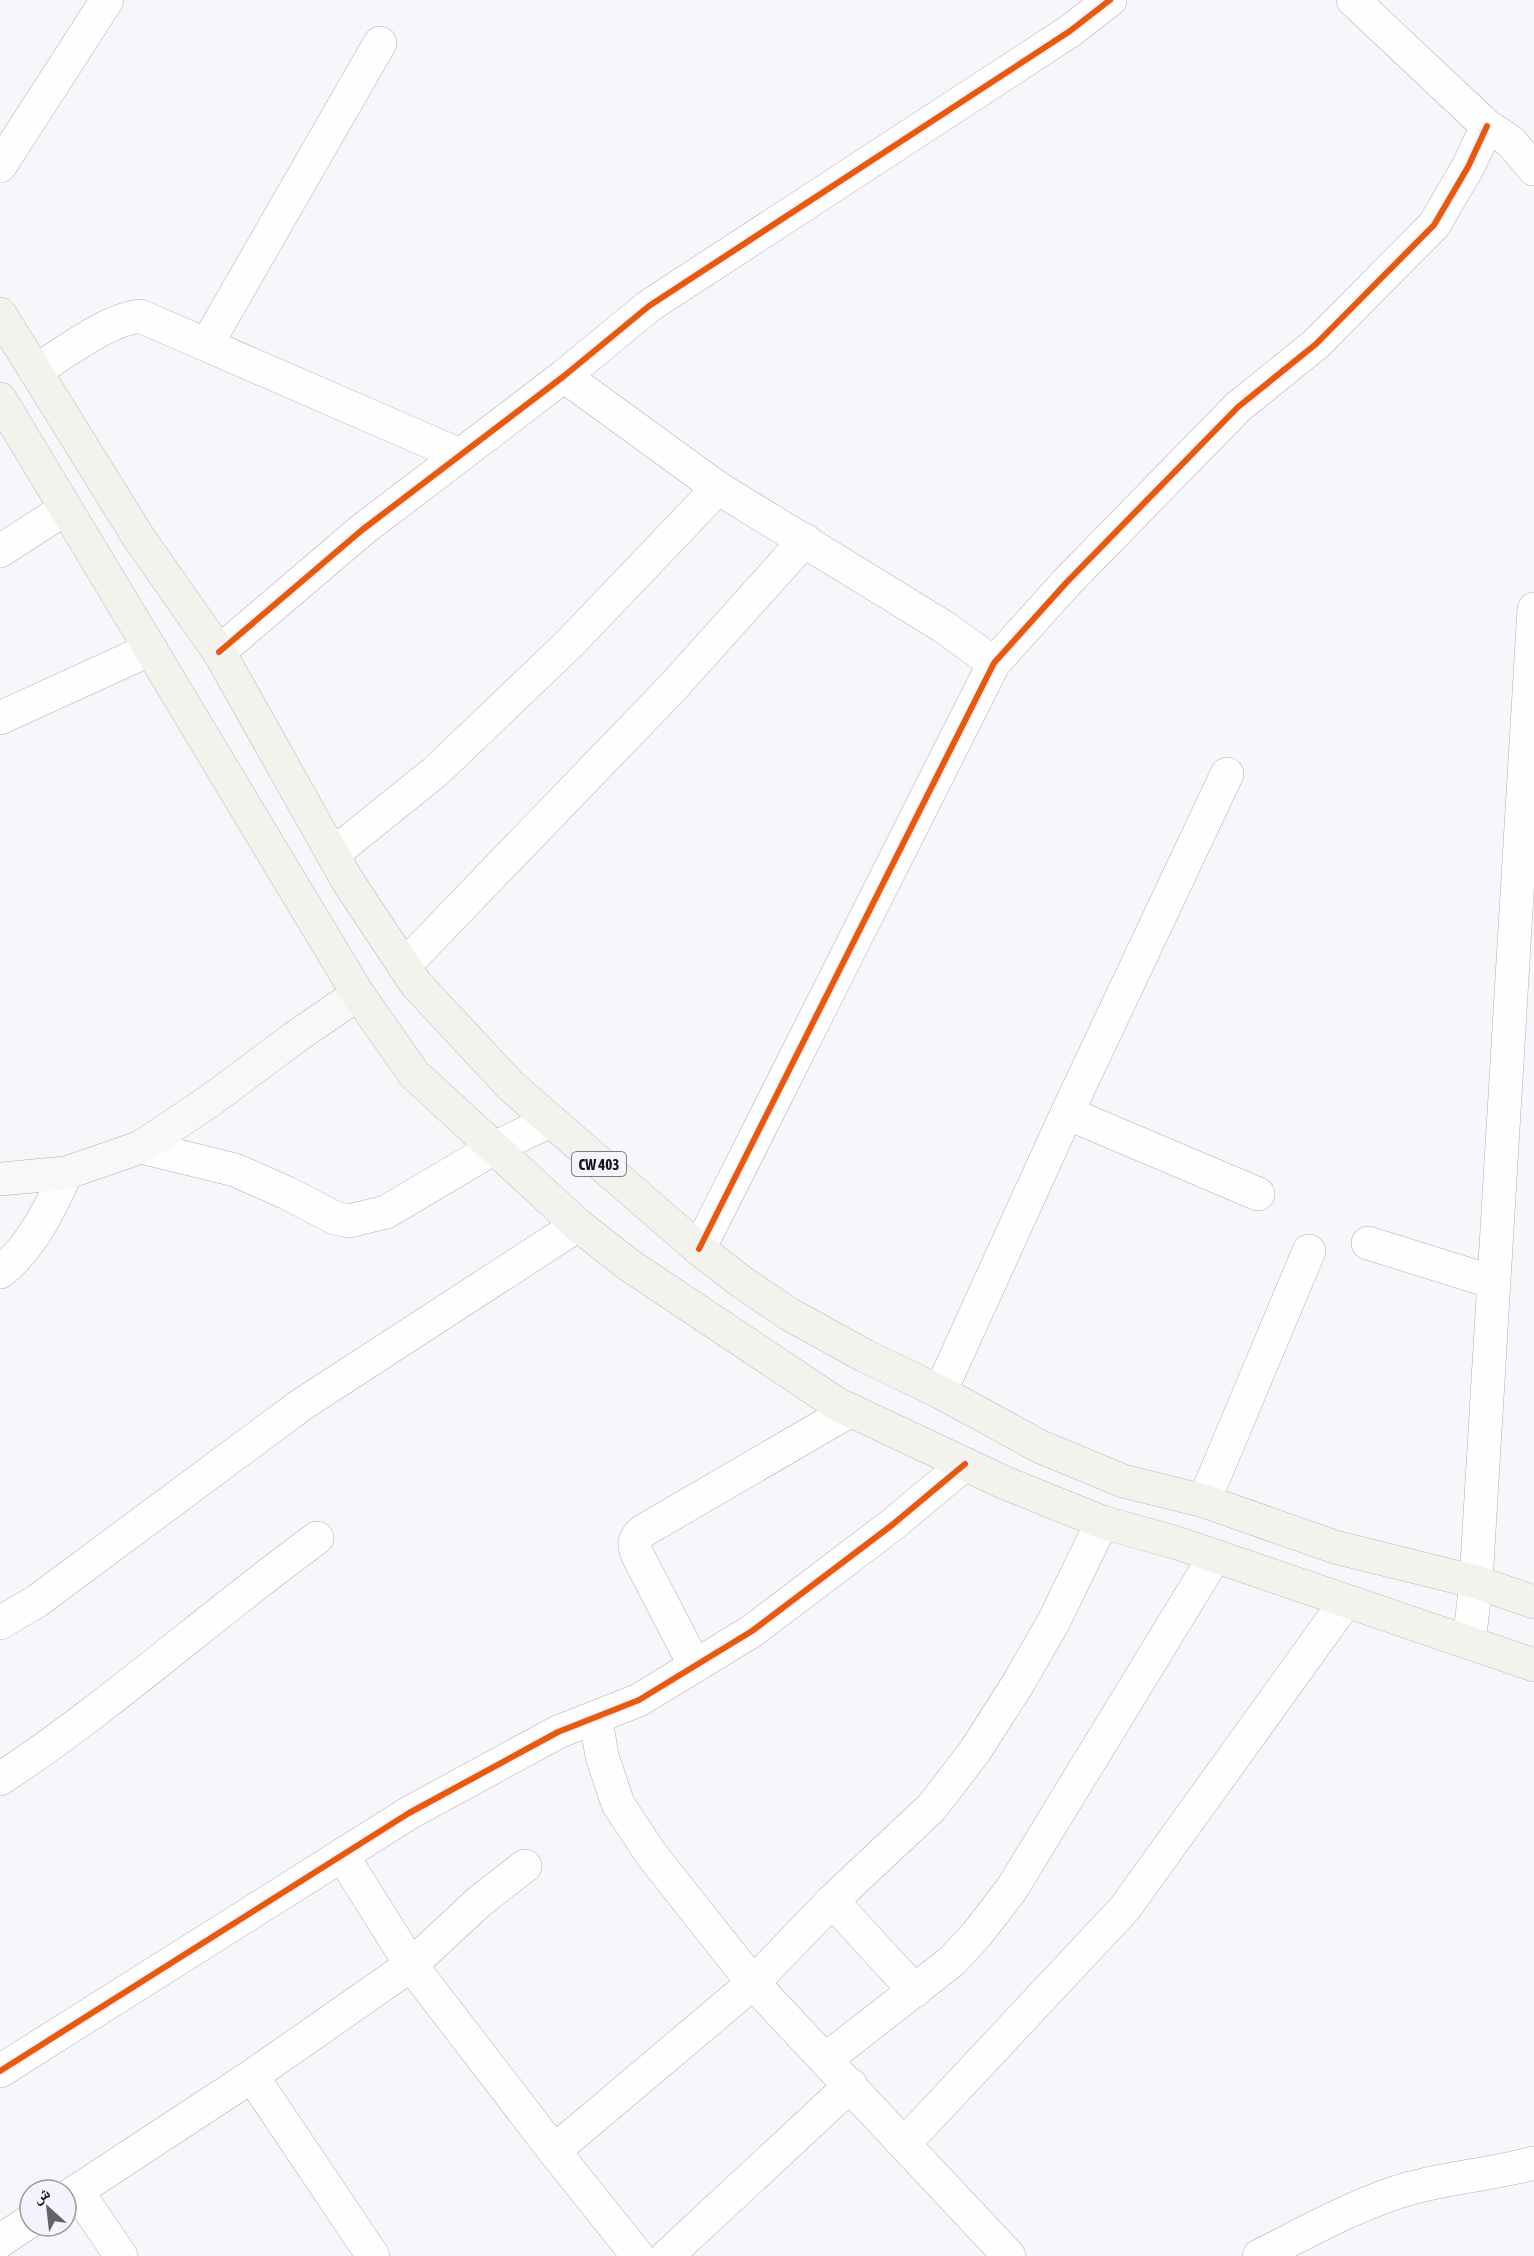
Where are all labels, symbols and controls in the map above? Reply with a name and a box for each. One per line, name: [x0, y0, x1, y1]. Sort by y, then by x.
road number: CW 403: [572, 1152, 626, 1176]
north arrow: [18, 2178, 78, 2238]
text: ش: [30, 2183, 53, 2207]

